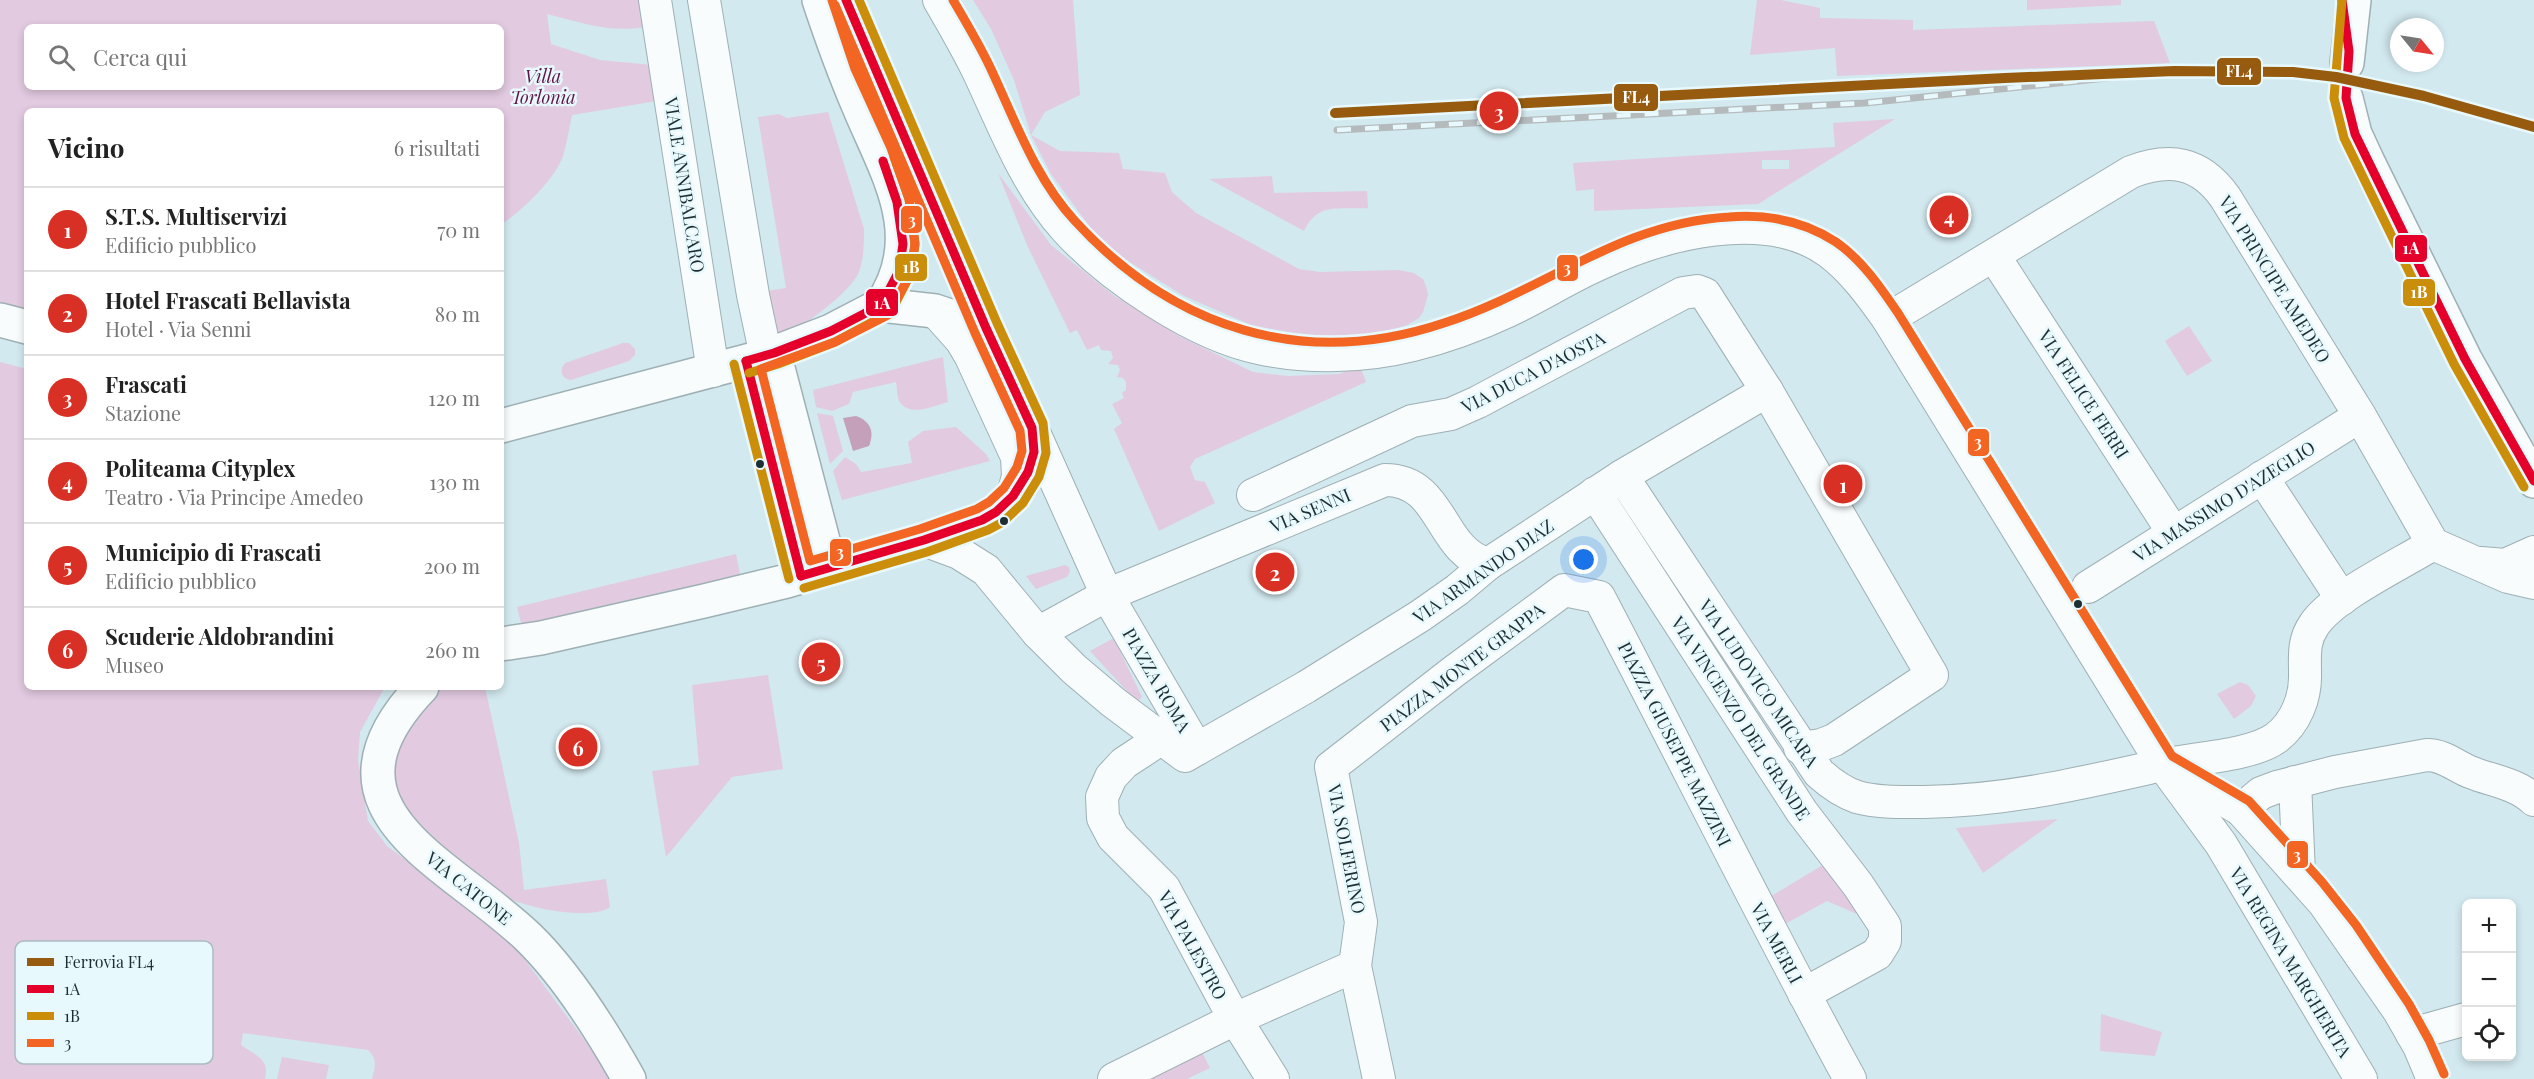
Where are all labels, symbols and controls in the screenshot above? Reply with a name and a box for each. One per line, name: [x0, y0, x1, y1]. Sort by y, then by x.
north arrow: [2390, 18, 2444, 72]
search box: [24, 24, 504, 90]
icon: search: [45, 41, 78, 74]
text: Cerca qui: [93, 42, 187, 72]
line badge: FL4: [2216, 57, 2262, 86]
text: FL4: [2225, 60, 2253, 81]
park label: Villa Torlonia: [510, 64, 576, 109]
line badge: FL4: [1613, 83, 1659, 112]
text: FL4: [1622, 86, 1650, 107]
pin: 3: [1480, 88, 1518, 134]
street label: VIALE ANNIBALCARO: [659, 95, 711, 274]
text: Vicino: [48, 130, 125, 165]
text: 6 risultati: [394, 134, 480, 161]
street label: VIA PRINCIPE AMEDEO: [2213, 190, 2336, 367]
pin: 4: [1930, 192, 1968, 238]
text: S.T.S. Multiservizi: [105, 201, 287, 231]
line badge: 3: [900, 205, 923, 234]
text: 3: [908, 209, 916, 230]
text: 1: [64, 216, 71, 243]
text: 70 m: [437, 216, 480, 243]
text: Edificio pubblico: [105, 231, 256, 258]
line badge: 1A: [2394, 234, 2428, 263]
text: 1A: [2403, 237, 2420, 258]
line badge: 1B: [894, 253, 928, 282]
line badge: 3: [1556, 254, 1579, 282]
text: 1B: [903, 256, 920, 277]
text: 3: [1563, 257, 1571, 278]
line badge: 1B: [2402, 278, 2436, 307]
text: 1B: [2411, 281, 2428, 302]
text: Hotel Frascati Bellavista: [105, 285, 351, 315]
line badge: 1A: [865, 288, 899, 317]
text: 1A: [874, 292, 891, 313]
text: 2: [62, 300, 73, 327]
text: 80 m: [435, 300, 480, 327]
text: Hotel · Via Senni: [105, 315, 251, 342]
street label: VIA FELICE FERRI: [2033, 324, 2135, 463]
street label: VIA DUCA D'AOSTA: [1456, 325, 1609, 419]
text: Frascati: [105, 369, 187, 399]
text: 3: [63, 384, 72, 411]
text: 120 m: [428, 384, 480, 411]
text: Stazione: [105, 399, 181, 426]
line badge: 3: [1967, 428, 1990, 457]
text: 3: [1974, 431, 1982, 452]
street label: VIA MASSIMO D'AZEGLIO: [2128, 435, 2319, 567]
text: Politeama Cityplex: [105, 453, 295, 483]
unlabelled marker: [754, 458, 766, 470]
pin: 1: [1824, 462, 1862, 506]
text: 4: [62, 468, 73, 495]
text: 130 m: [429, 468, 480, 495]
street label: VIA SENNI: [1265, 482, 1354, 538]
text: Teatro · Via Principe Amedeo: [105, 483, 364, 510]
street label: VIA ARMANDO DIAZ: [1407, 513, 1558, 629]
unlabelled marker: [998, 515, 1010, 527]
text: Municipio di Frascati: [105, 537, 321, 567]
line badge: 3: [829, 538, 852, 567]
text: 3: [836, 541, 844, 562]
your location: [1569, 545, 1598, 574]
pin: 2: [1256, 550, 1294, 594]
text: 5: [63, 552, 72, 579]
text: 200 m: [424, 552, 480, 579]
text: Edificio pubblico: [105, 567, 256, 594]
street label: VIA LUDOVICO MICARA: [1693, 593, 1825, 772]
street label: PIAZZA MONTE GRAPPA: [1375, 597, 1550, 737]
unlabelled marker: [2072, 598, 2084, 610]
street label: VIA VINCENZO DEL GRANDE: [1666, 611, 1816, 824]
text: Scuderie Aldobrandini: [105, 621, 334, 651]
street label: PIAZZA ROMA: [1117, 623, 1197, 737]
text: 6: [62, 636, 73, 663]
text: 260 m: [425, 636, 480, 663]
street label: PIAZZA GIUSEPPE MAZZINI: [1613, 638, 1737, 850]
pin: 5: [802, 640, 840, 684]
text: Museo: [105, 651, 164, 678]
pin: 6: [558, 724, 598, 770]
street label: VIA SOLFERINO: [1322, 781, 1371, 916]
line badge: 3: [2286, 840, 2309, 869]
text: 3: [2293, 844, 2301, 865]
street label: VIA CATONE: [420, 845, 517, 930]
street label: VIA REGINA MARGHERITA: [2224, 861, 2358, 1062]
street label: VIA PALESTRO: [1153, 885, 1233, 1004]
street label: VIA MERLI: [1745, 898, 1808, 988]
map controls: [2462, 899, 2516, 1061]
button: +: [2462, 899, 2516, 953]
legend: [15, 941, 213, 1064]
text: Ferrovia FL4: [64, 951, 154, 972]
button: −: [2462, 953, 2516, 1007]
text: 1A: [64, 978, 81, 999]
text: 1B: [64, 1005, 80, 1026]
button: locate: [2462, 1007, 2516, 1061]
text: 3: [64, 1032, 71, 1053]

